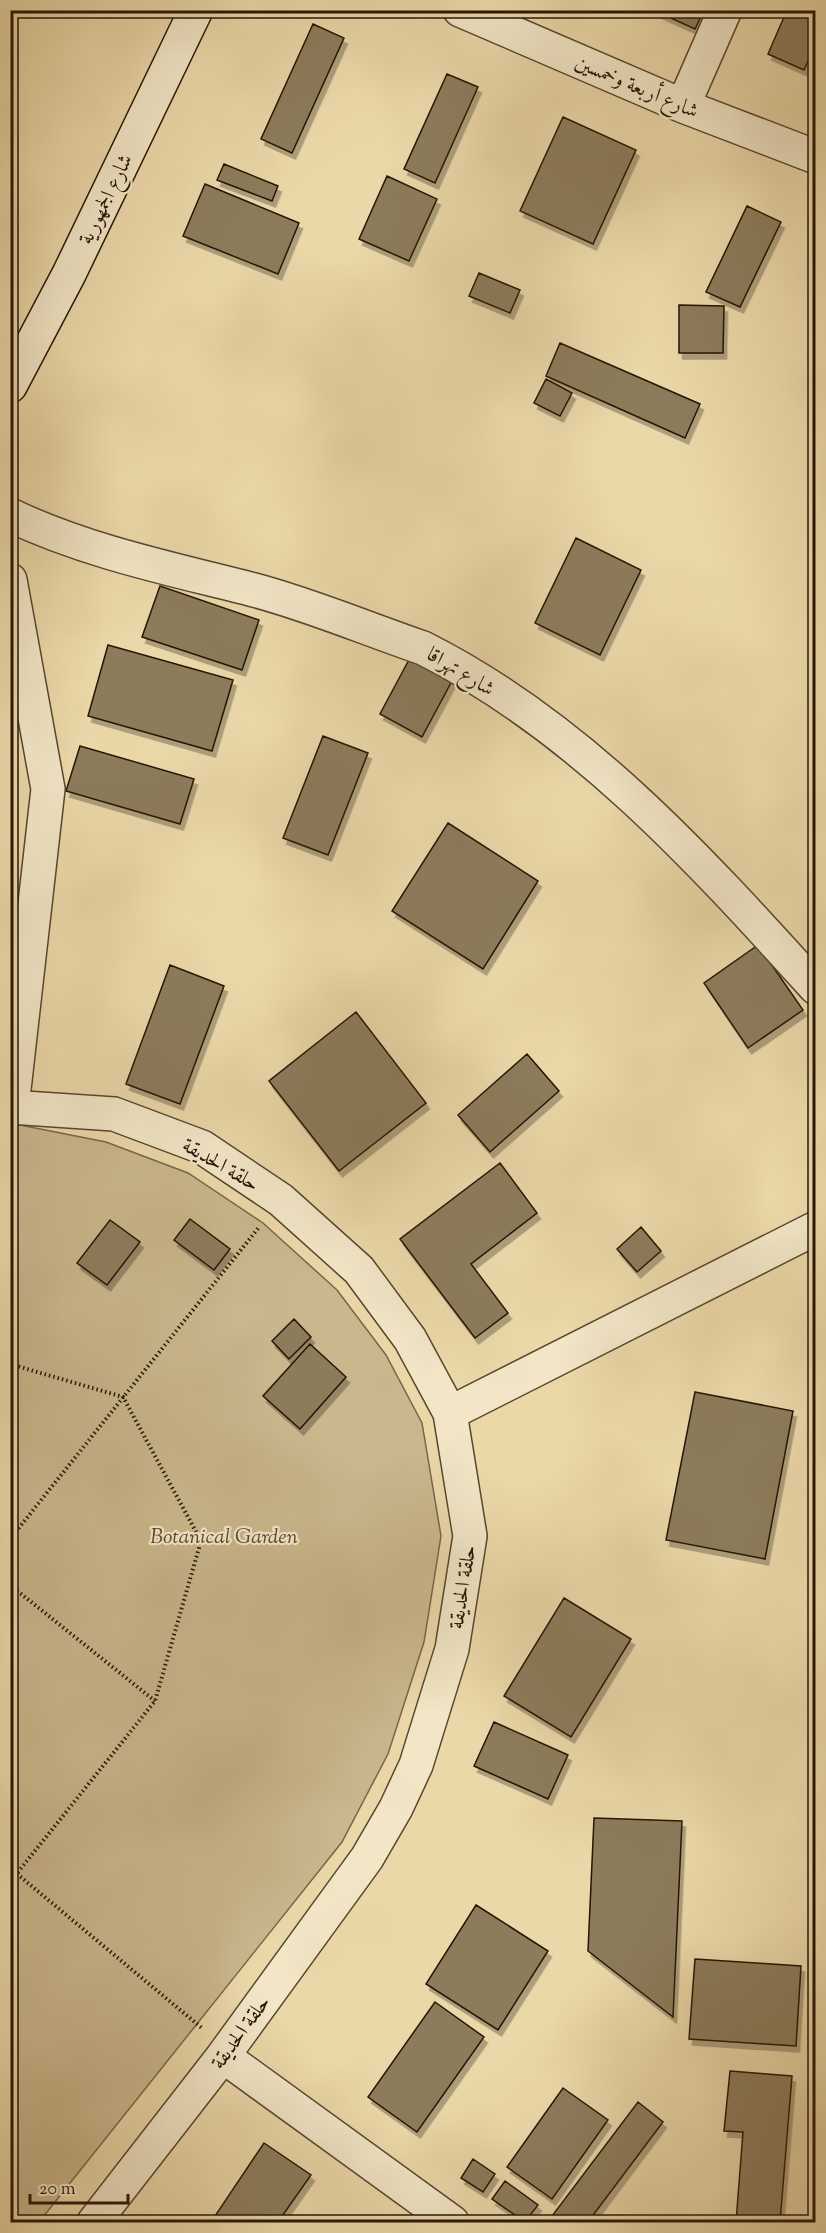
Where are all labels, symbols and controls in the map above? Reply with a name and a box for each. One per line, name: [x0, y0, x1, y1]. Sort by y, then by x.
street label: شارع أربعة وخمسين: [569, 46, 703, 128]
street label: شارع الجمهورية: [72, 150, 143, 251]
street label: شارع تهراقا: [420, 641, 500, 706]
street label: حلقة الحديقة: [176, 1132, 264, 1200]
park label: Botanical Garden: [150, 1523, 298, 1553]
street label: حلقة الحديقة: [443, 1543, 485, 1632]
street label: حلقة الحديقة: [205, 1990, 279, 2076]
scale bar: [30, 2167, 128, 2205]
text: 20 m: [39, 2177, 76, 2203]

